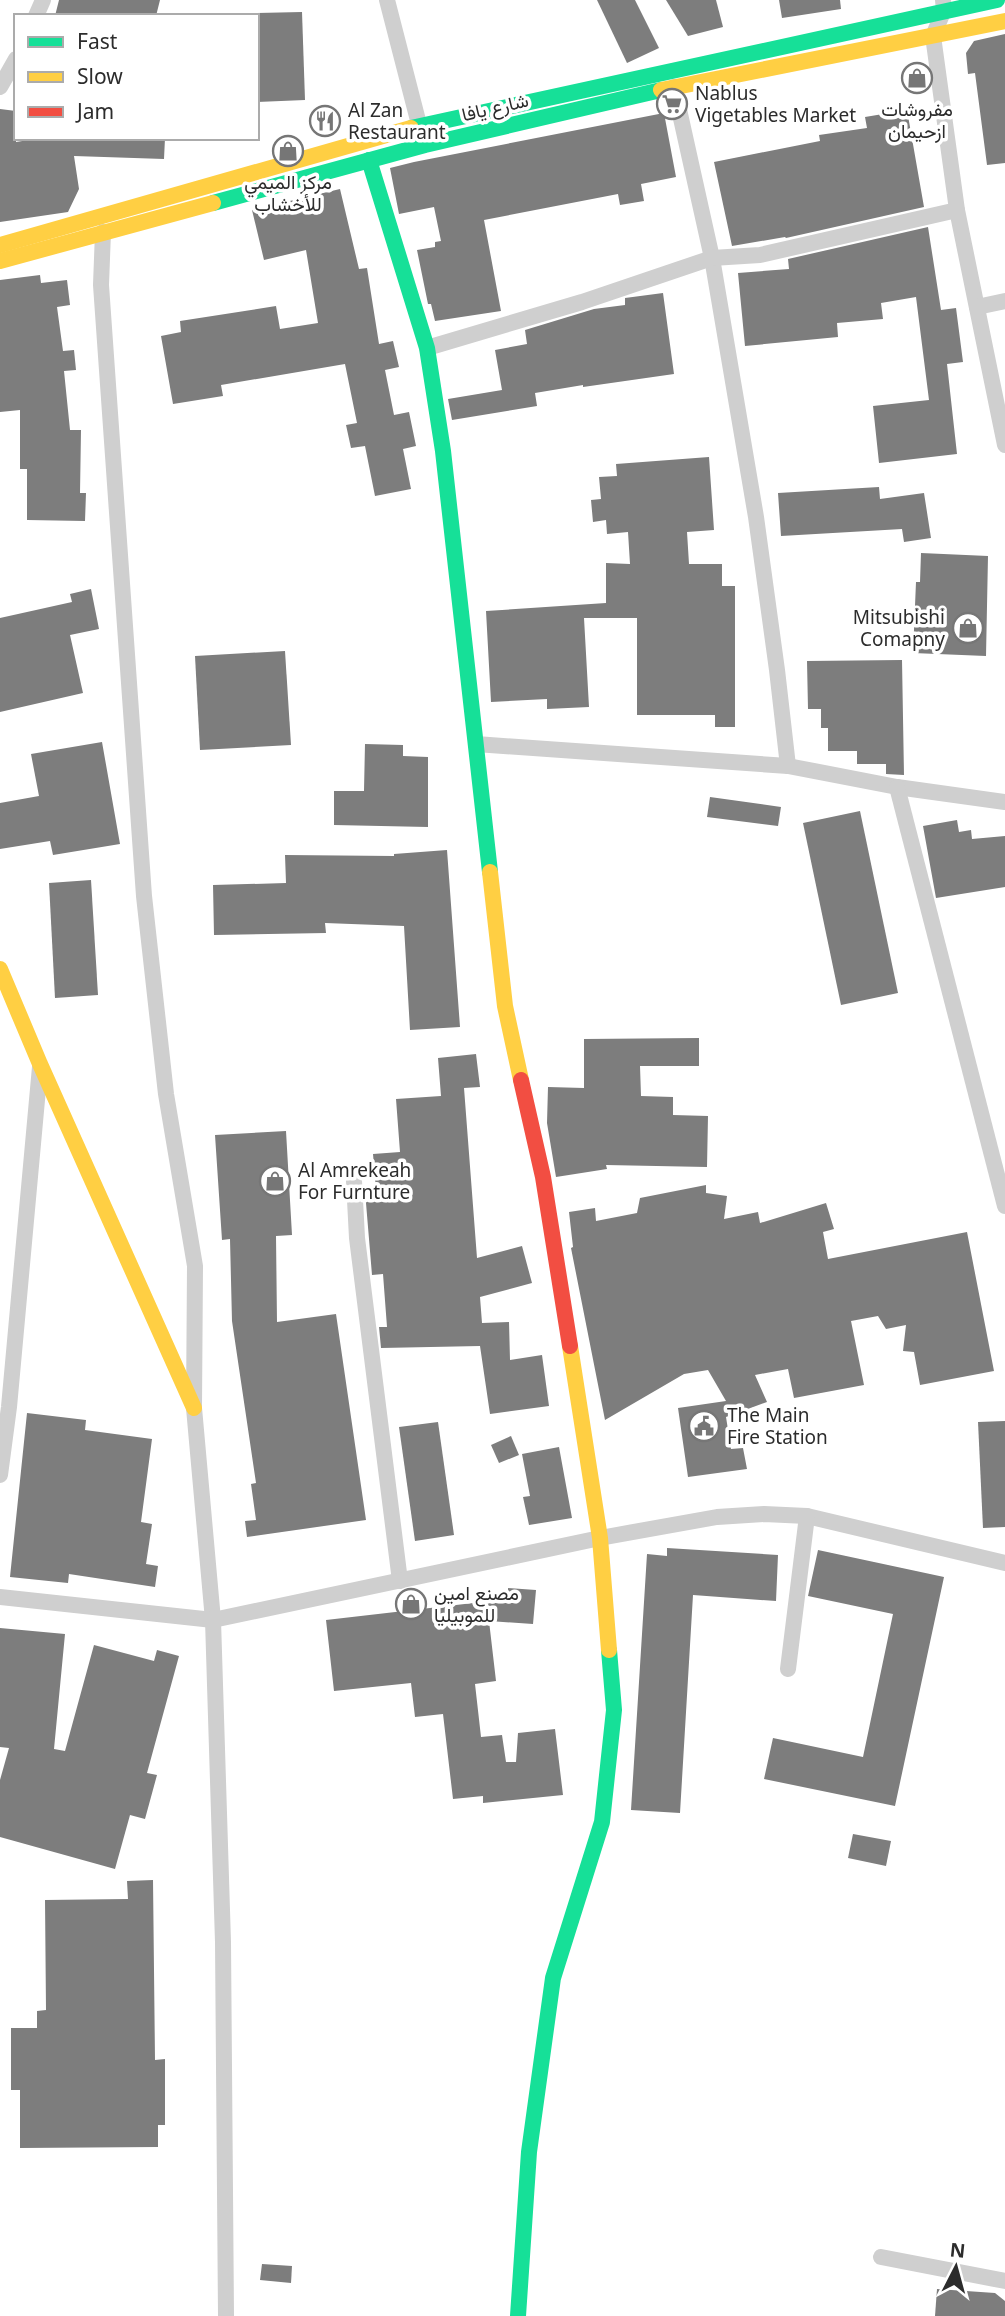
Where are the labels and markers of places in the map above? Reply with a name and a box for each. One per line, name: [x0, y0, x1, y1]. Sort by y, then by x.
shop icon: مفروشات ازحيمان: [900, 61, 934, 95]
place label: Nablus Vigetables Market: [695, 80, 856, 128]
supermarket icon: Nablus Vigetables Market: [655, 87, 689, 121]
place label: مفروشات ازحيمان: [881, 96, 953, 144]
place label: Al Zan Restaurant: [348, 97, 446, 145]
restaurant icon: Al Zan Restaurant: [308, 104, 342, 138]
shop icon: مركز الميمي للأخشاب: [271, 134, 305, 168]
place label: مركز الميمي للأخشاب: [244, 169, 332, 217]
place label: Mitsubishi Comapny: [853, 604, 945, 652]
shop icon: Mitsubishi Comapny: [951, 611, 985, 645]
place label: Al Amrekeah For Furnture: [298, 1157, 411, 1205]
shop icon: Al Amrekeah For Furnture: [258, 1164, 292, 1198]
place label: The Main Fire Station: [727, 1402, 828, 1450]
public building icon: The Main Fire Station: [687, 1409, 721, 1443]
place label: مصنع امين للموبيليا: [434, 1580, 519, 1628]
shop icon: مصنع امين للموبيليا: [394, 1587, 428, 1621]

